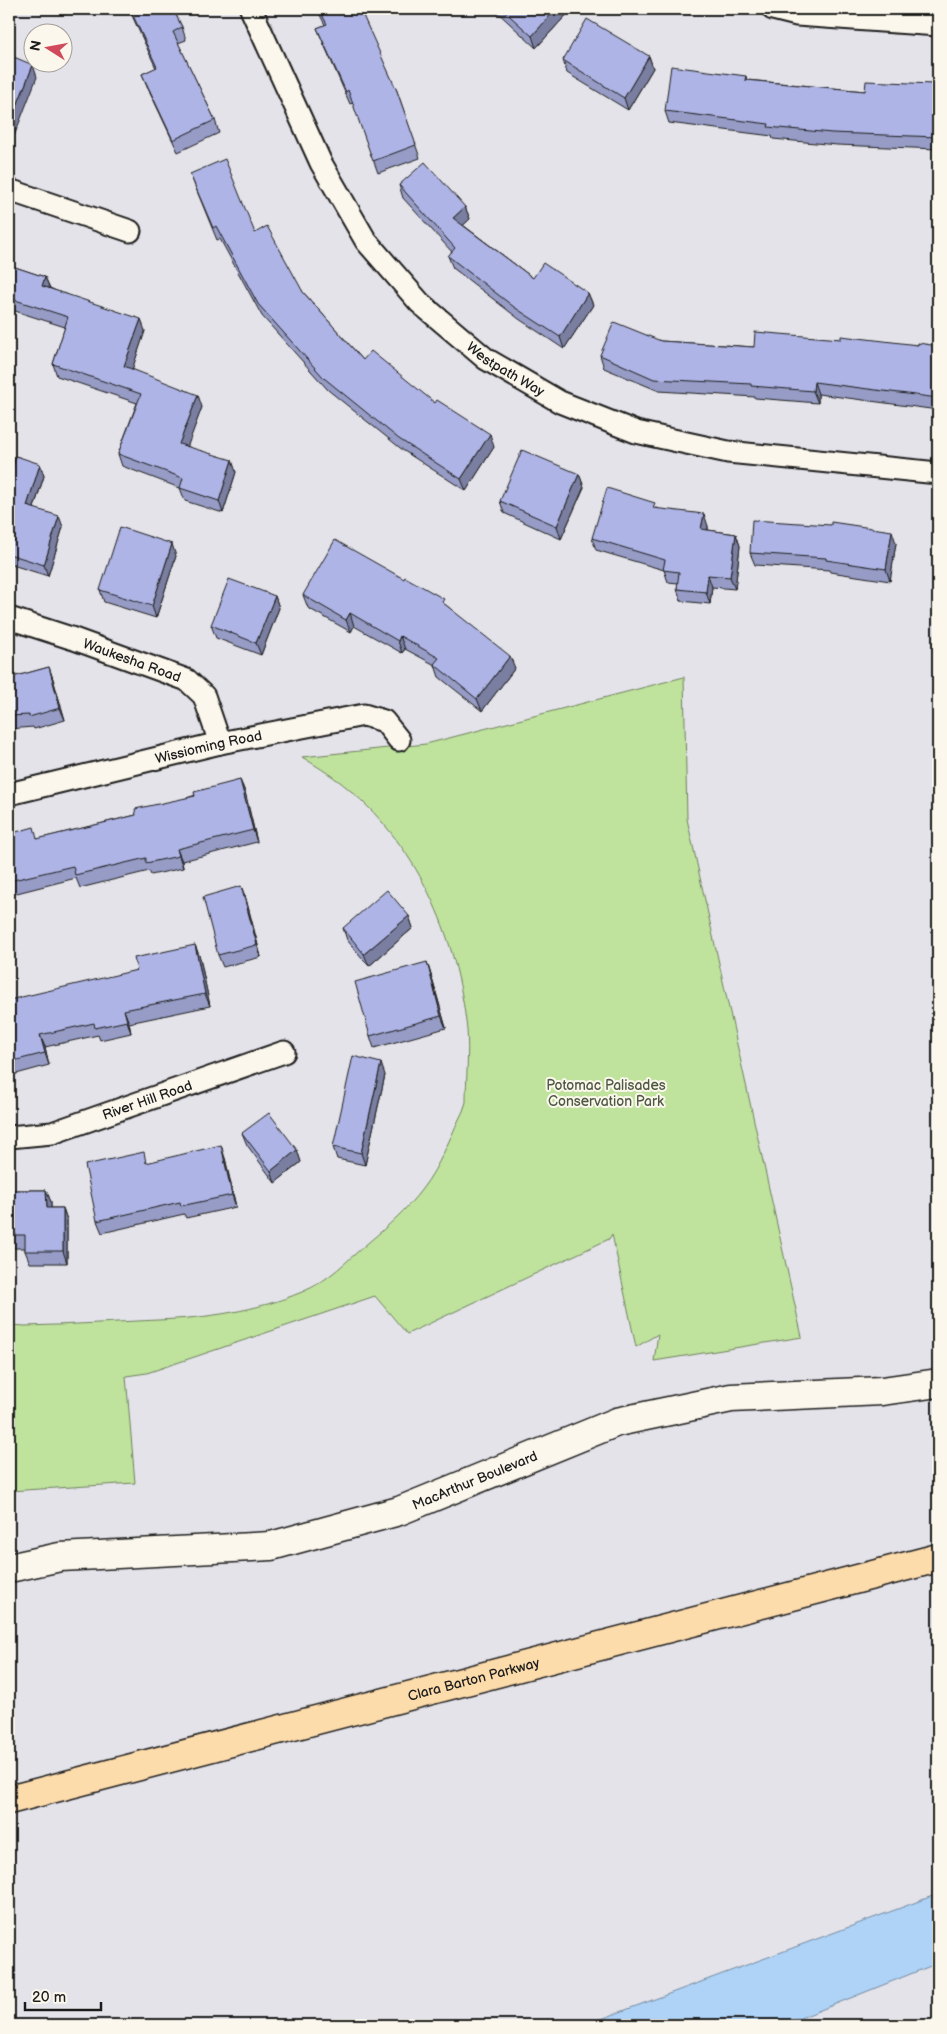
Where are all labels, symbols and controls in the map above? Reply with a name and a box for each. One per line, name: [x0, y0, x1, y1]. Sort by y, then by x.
north arrow: [22, 22, 72, 72]
text: N: [26, 39, 45, 52]
street label: Westpath Way: [463, 338, 548, 401]
street label: Waukesha Road: [81, 635, 183, 686]
street label: Wissioming Road: [153, 727, 263, 767]
street label: River Hill Road: [100, 1077, 194, 1124]
park label: Potomac Palisades Conservation Park: [546, 1077, 666, 1110]
street label: MacArthur Boulevard: [410, 1447, 540, 1514]
street label: Clara Barton Parkway: [406, 1654, 542, 1705]
scale bar: [25, 1979, 101, 2011]
text: 20 m: [32, 1988, 66, 2007]

